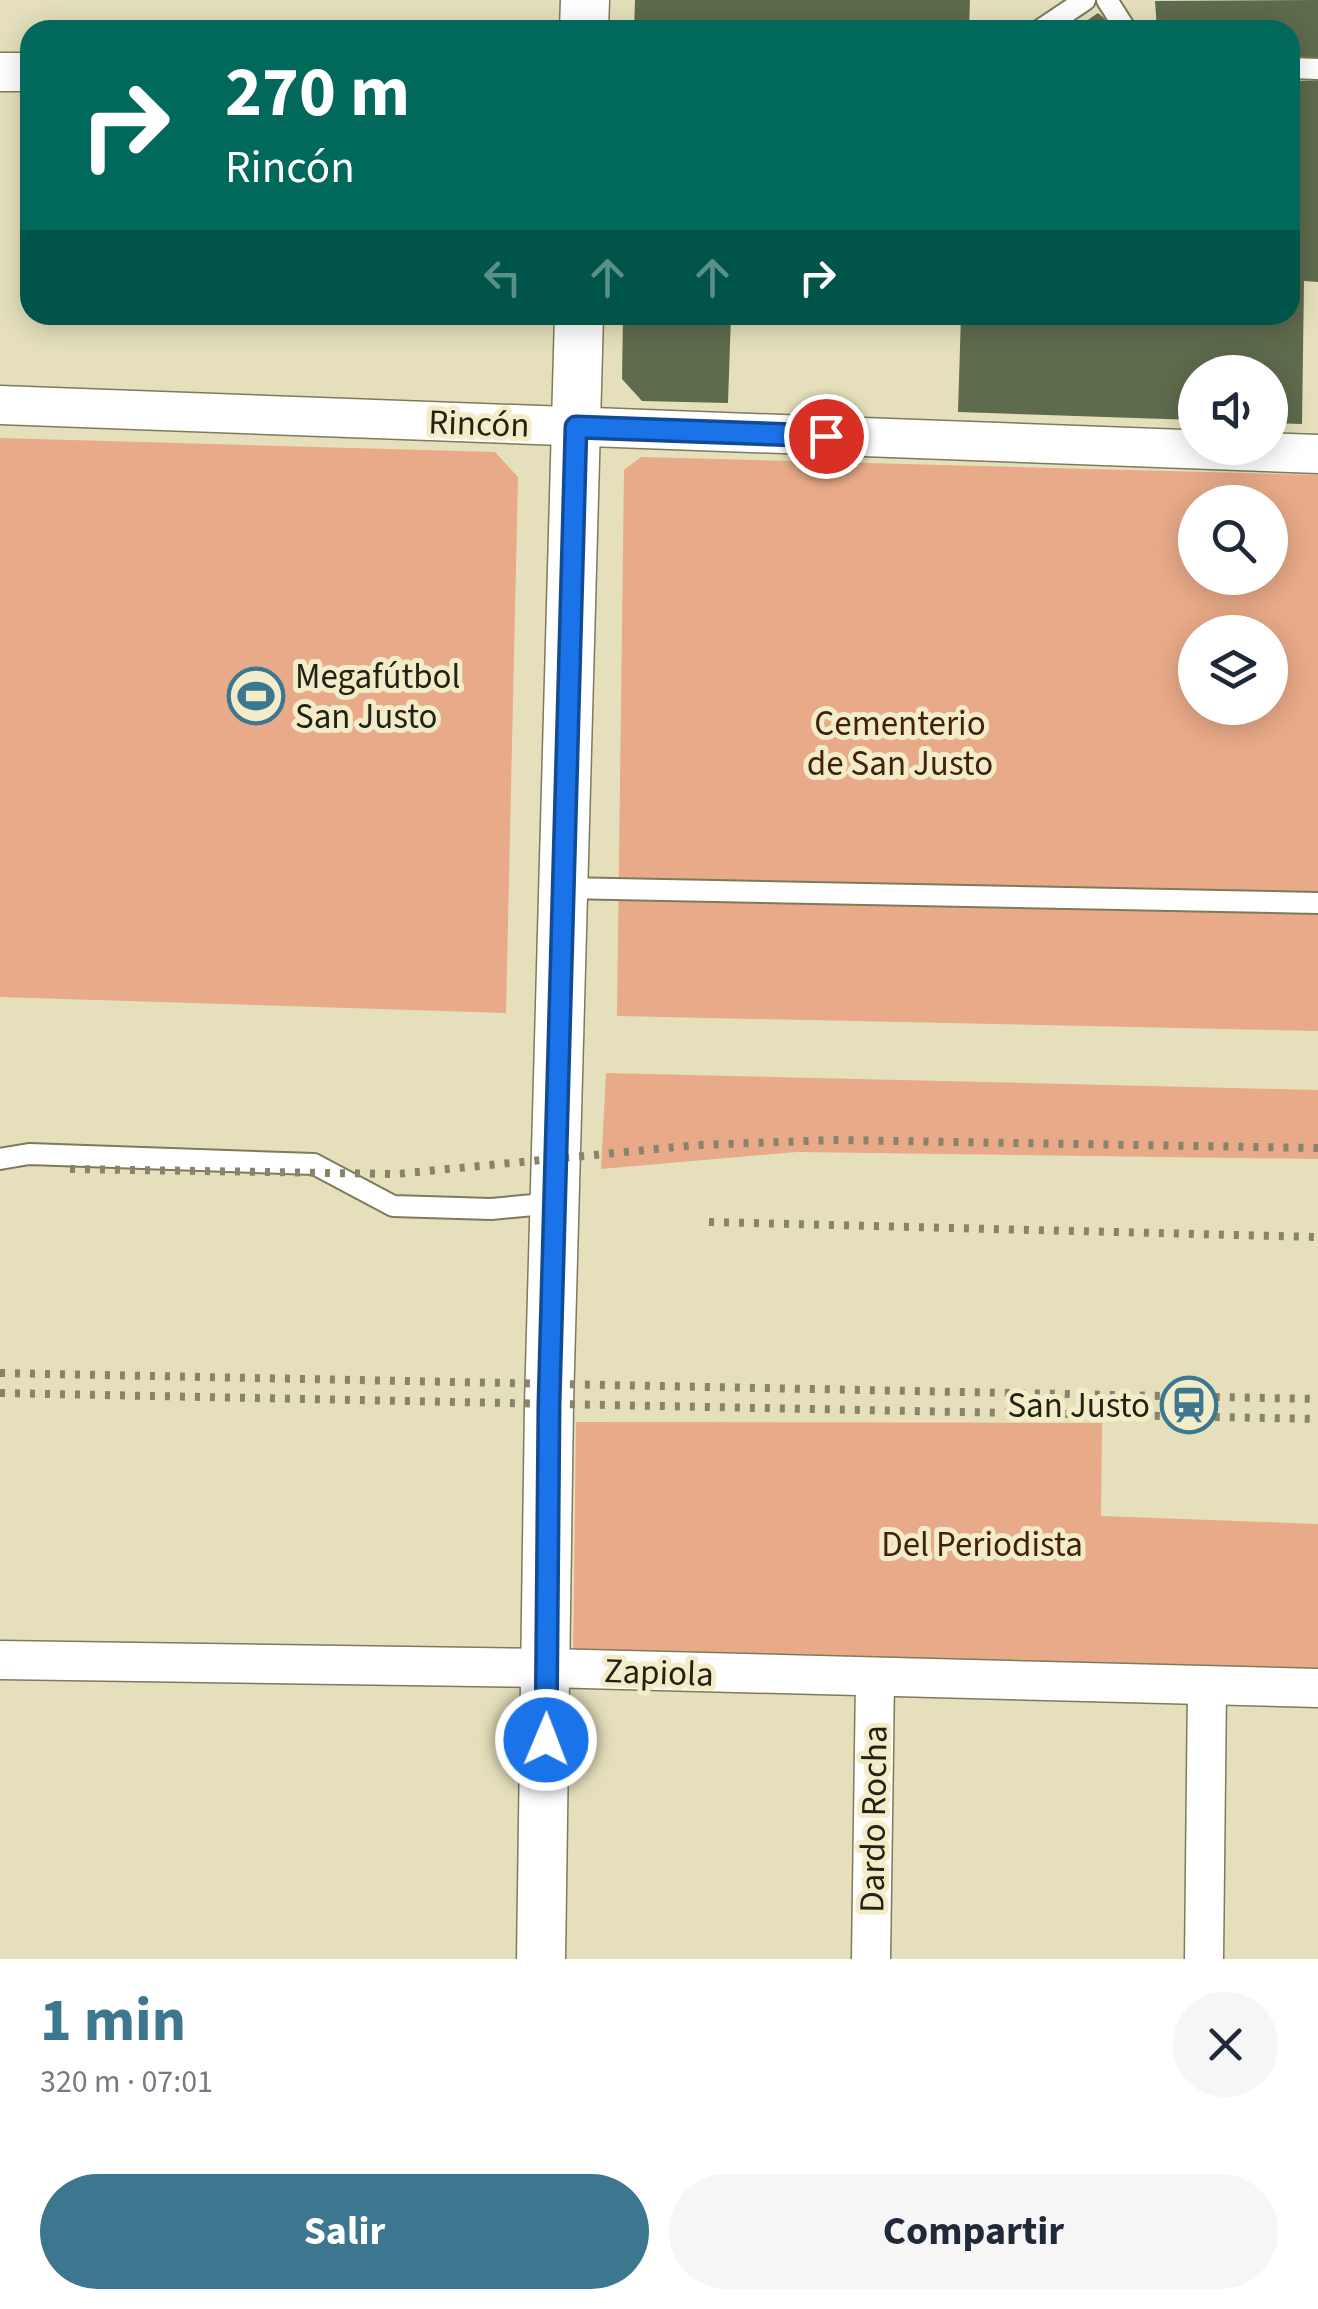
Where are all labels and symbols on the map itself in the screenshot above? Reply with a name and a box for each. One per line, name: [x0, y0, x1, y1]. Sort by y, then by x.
pin: [784, 394, 869, 479]
street label: Rincón: [428, 397, 530, 451]
place label: Megafútbol San Justo: [295, 652, 461, 742]
sports icon: Megafútbol San Justo: [226, 666, 286, 726]
park label: Cementerio de San Justo: [807, 699, 993, 789]
station icon: San Justo: [1159, 1375, 1219, 1435]
place label: San Justo: [1007, 1381, 1150, 1431]
park label: Del Periodista: [881, 1520, 1083, 1570]
street label: Zapiola: [603, 1646, 715, 1700]
position arrow: [494, 1688, 598, 1792]
street label: Dardo Rocha: [847, 1725, 901, 1913]

